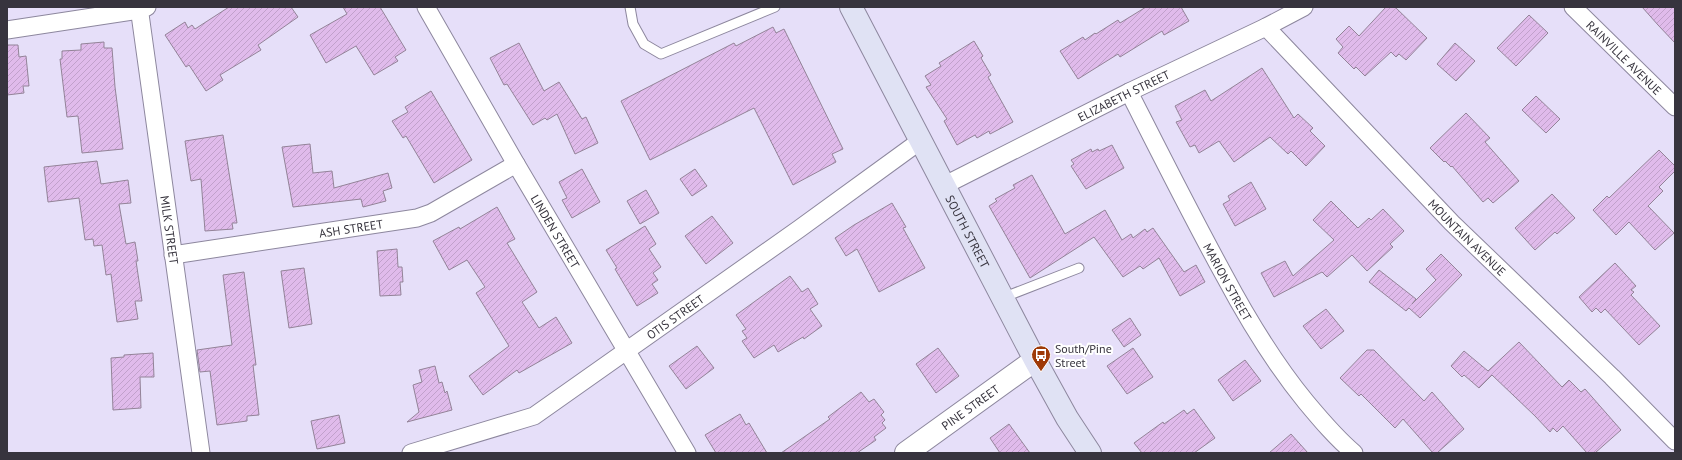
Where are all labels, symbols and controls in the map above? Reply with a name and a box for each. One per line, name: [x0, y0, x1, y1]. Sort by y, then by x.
street label: RAINVILLE AVENUE: [1584, 17, 1665, 98]
street label: ELIZABETH STREET: [1075, 66, 1172, 124]
street label: LINDEN STREET: [528, 192, 584, 271]
street label: SOUTH STREET: [943, 192, 993, 271]
street label: MILK STREET: [158, 195, 182, 265]
street label: MOUNTAIN AVENUE: [1425, 196, 1509, 279]
street label: ASH STREET: [318, 216, 384, 240]
street label: MARION STREET: [1201, 240, 1256, 324]
street label: OTIS STREET: [643, 291, 707, 342]
place label: South/Pine Street: [1055, 341, 1112, 370]
bus stop icon: South/Pine Street: [1030, 344, 1052, 372]
street label: PINE STREET: [938, 381, 1002, 433]

